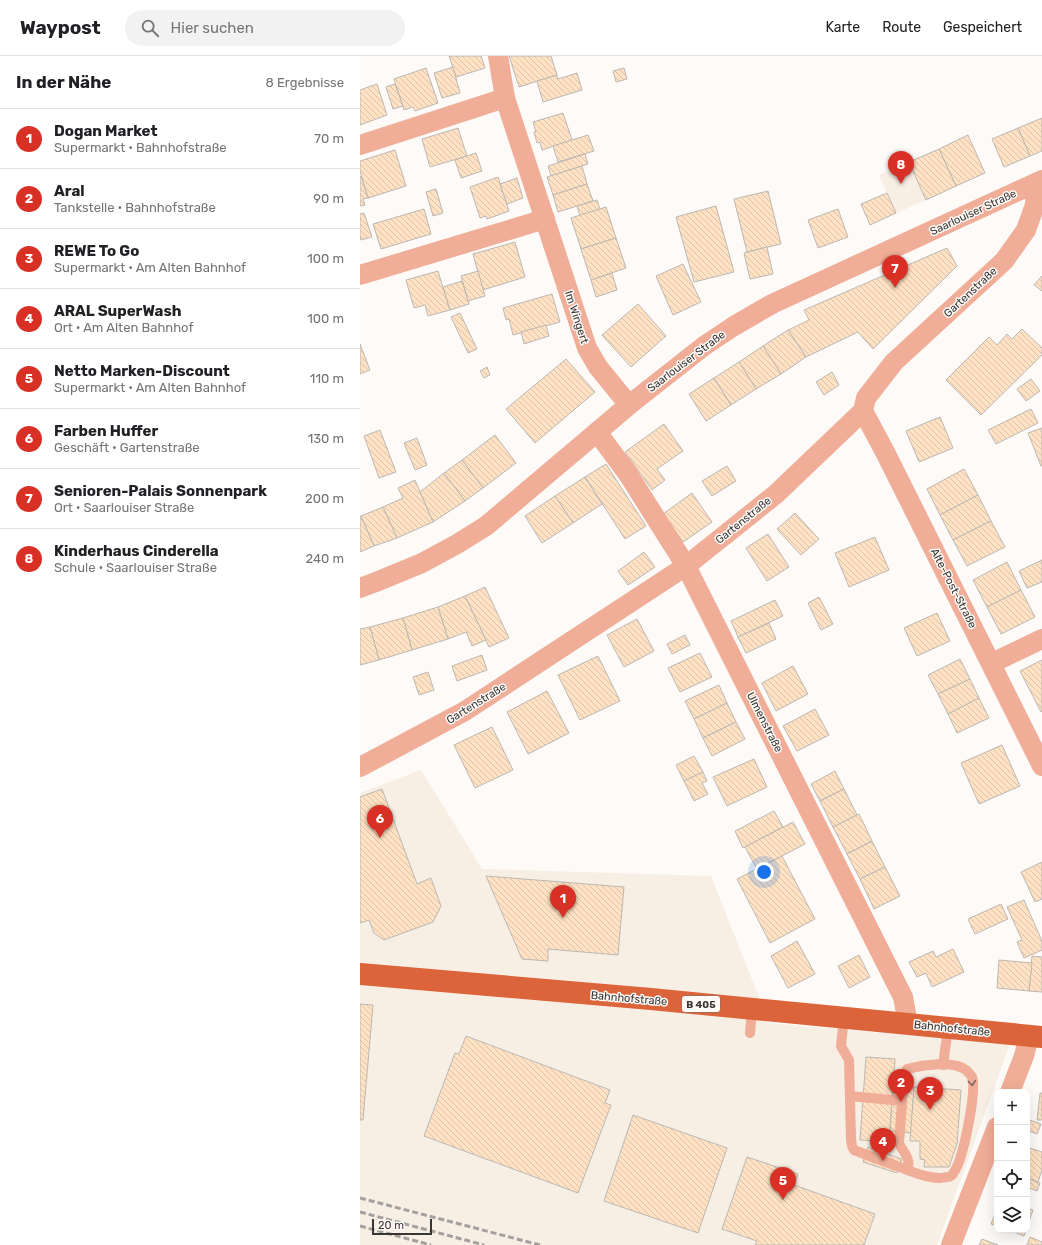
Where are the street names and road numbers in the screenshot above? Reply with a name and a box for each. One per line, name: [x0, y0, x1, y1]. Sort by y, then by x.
street label: Saarlouiser Straße: [928, 187, 1018, 238]
street label: Gartenstraße: [941, 265, 999, 320]
street label: Im Wingert: [562, 289, 591, 346]
street label: Saarlouiser Straße: [645, 328, 728, 395]
street label: Gartenstraße: [713, 494, 774, 547]
street label: Alte-Post-Straße: [928, 546, 979, 630]
street label: Gartenstraße: [444, 680, 508, 727]
street label: Ulmenstraße: [744, 690, 785, 754]
street label: Bahnhofstraße: [590, 989, 668, 1008]
road number: B 405: [682, 996, 720, 1012]
street label: Bahnhofstraße: [913, 1018, 991, 1039]

